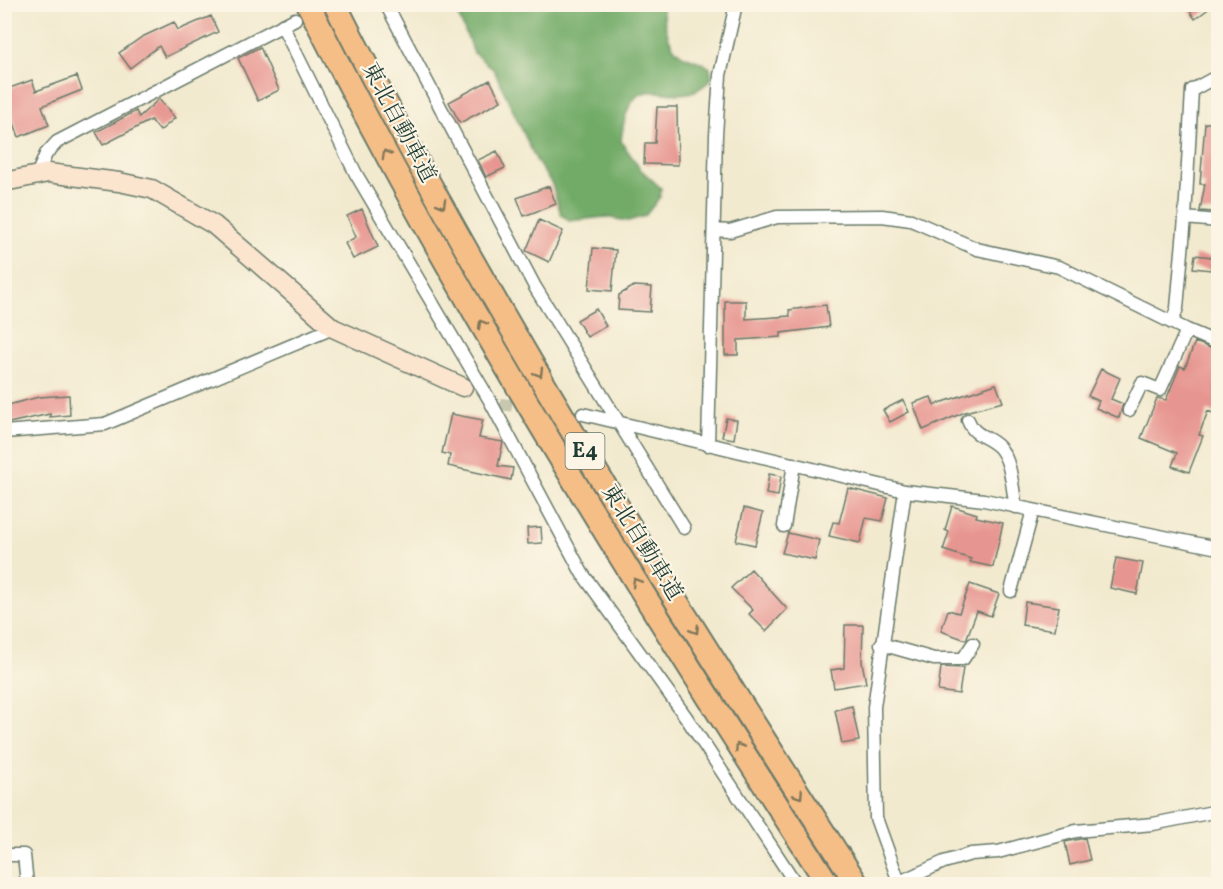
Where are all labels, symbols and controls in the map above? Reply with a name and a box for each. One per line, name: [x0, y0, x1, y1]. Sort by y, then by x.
street label: 東北自動車道: [353, 57, 443, 189]
one-way arrow: [382, 150, 393, 161]
one-way arrow: [435, 198, 446, 208]
one-way arrow: [478, 320, 489, 330]
one-way arrow: [531, 367, 543, 377]
road number: E4: [566, 433, 604, 469]
street label: 東北自動車道: [593, 479, 689, 607]
one-way arrow: [631, 578, 643, 588]
one-way arrow: [687, 624, 699, 634]
one-way arrow: [735, 743, 747, 753]
one-way arrow: [791, 788, 802, 799]

